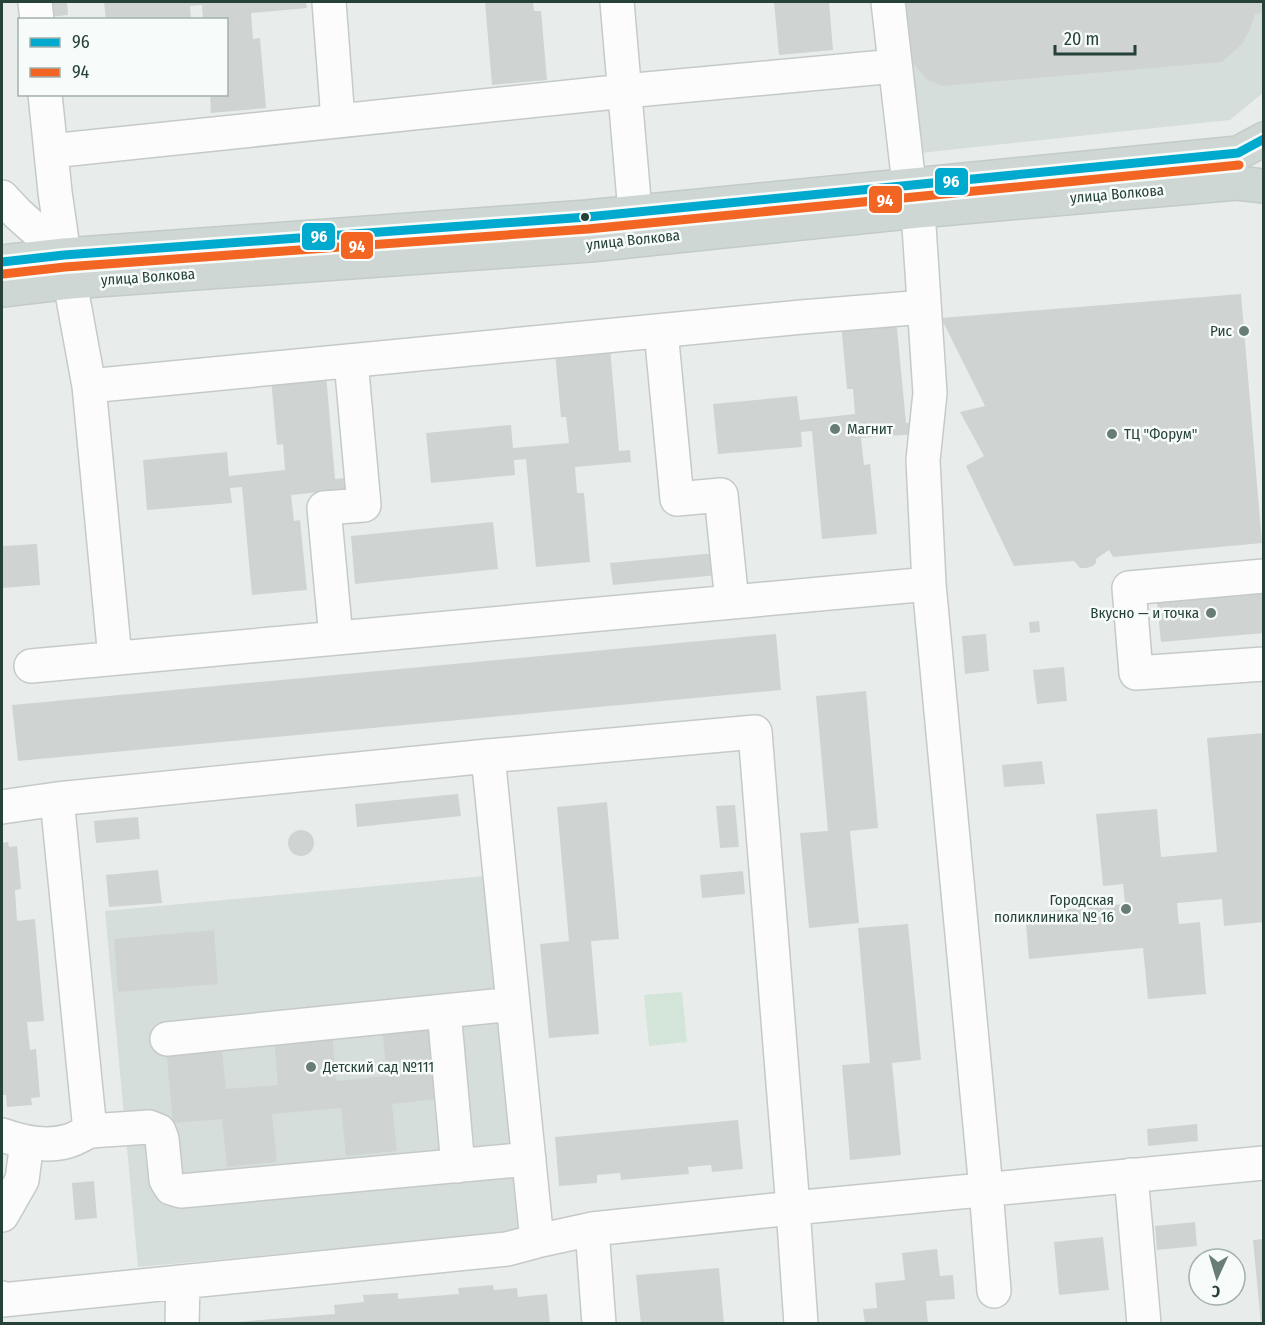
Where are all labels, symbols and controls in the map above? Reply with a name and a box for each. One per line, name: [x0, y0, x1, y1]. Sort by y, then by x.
legend: [18, 18, 228, 96]
scale bar: [1055, 18, 1134, 56]
text: 20 m: [1064, 28, 1099, 50]
text: 96: [72, 31, 90, 53]
text: 94: [72, 61, 90, 83]
line badge: 96: [934, 167, 969, 196]
text: 96: [943, 172, 959, 191]
street label: улица Волкова: [1069, 181, 1165, 207]
line badge: 94: [868, 185, 903, 214]
text: 94: [877, 191, 893, 210]
unlabelled marker: [579, 211, 591, 223]
line badge: 96: [301, 222, 336, 251]
street label: улица Волкова: [585, 226, 681, 254]
text: 96: [311, 227, 327, 246]
line badge: 94: [340, 231, 374, 260]
text: 94: [349, 237, 365, 256]
street label: улица Волкова: [100, 265, 196, 289]
place label: Рис: [1210, 322, 1233, 340]
marker: Рис: [1237, 324, 1251, 338]
place label: Магнит: [847, 420, 894, 438]
marker: Магнит: [828, 422, 842, 436]
place label: ТЦ "Форум": [1124, 425, 1197, 443]
marker: ТЦ "Форум": [1105, 427, 1119, 441]
place label: Вкусно — и точка: [1090, 604, 1199, 622]
marker: Вкусно — и точка: [1204, 606, 1218, 620]
place label: Городская поликлиника № 16: [994, 891, 1114, 926]
marker: Городская поликлиника № 16: [1119, 902, 1133, 916]
place label: Детский сад №111: [322, 1058, 434, 1076]
marker: Детский сад №111: [304, 1060, 318, 1074]
north arrow: [1187, 1247, 1247, 1307]
text: С: [1211, 1282, 1221, 1301]

